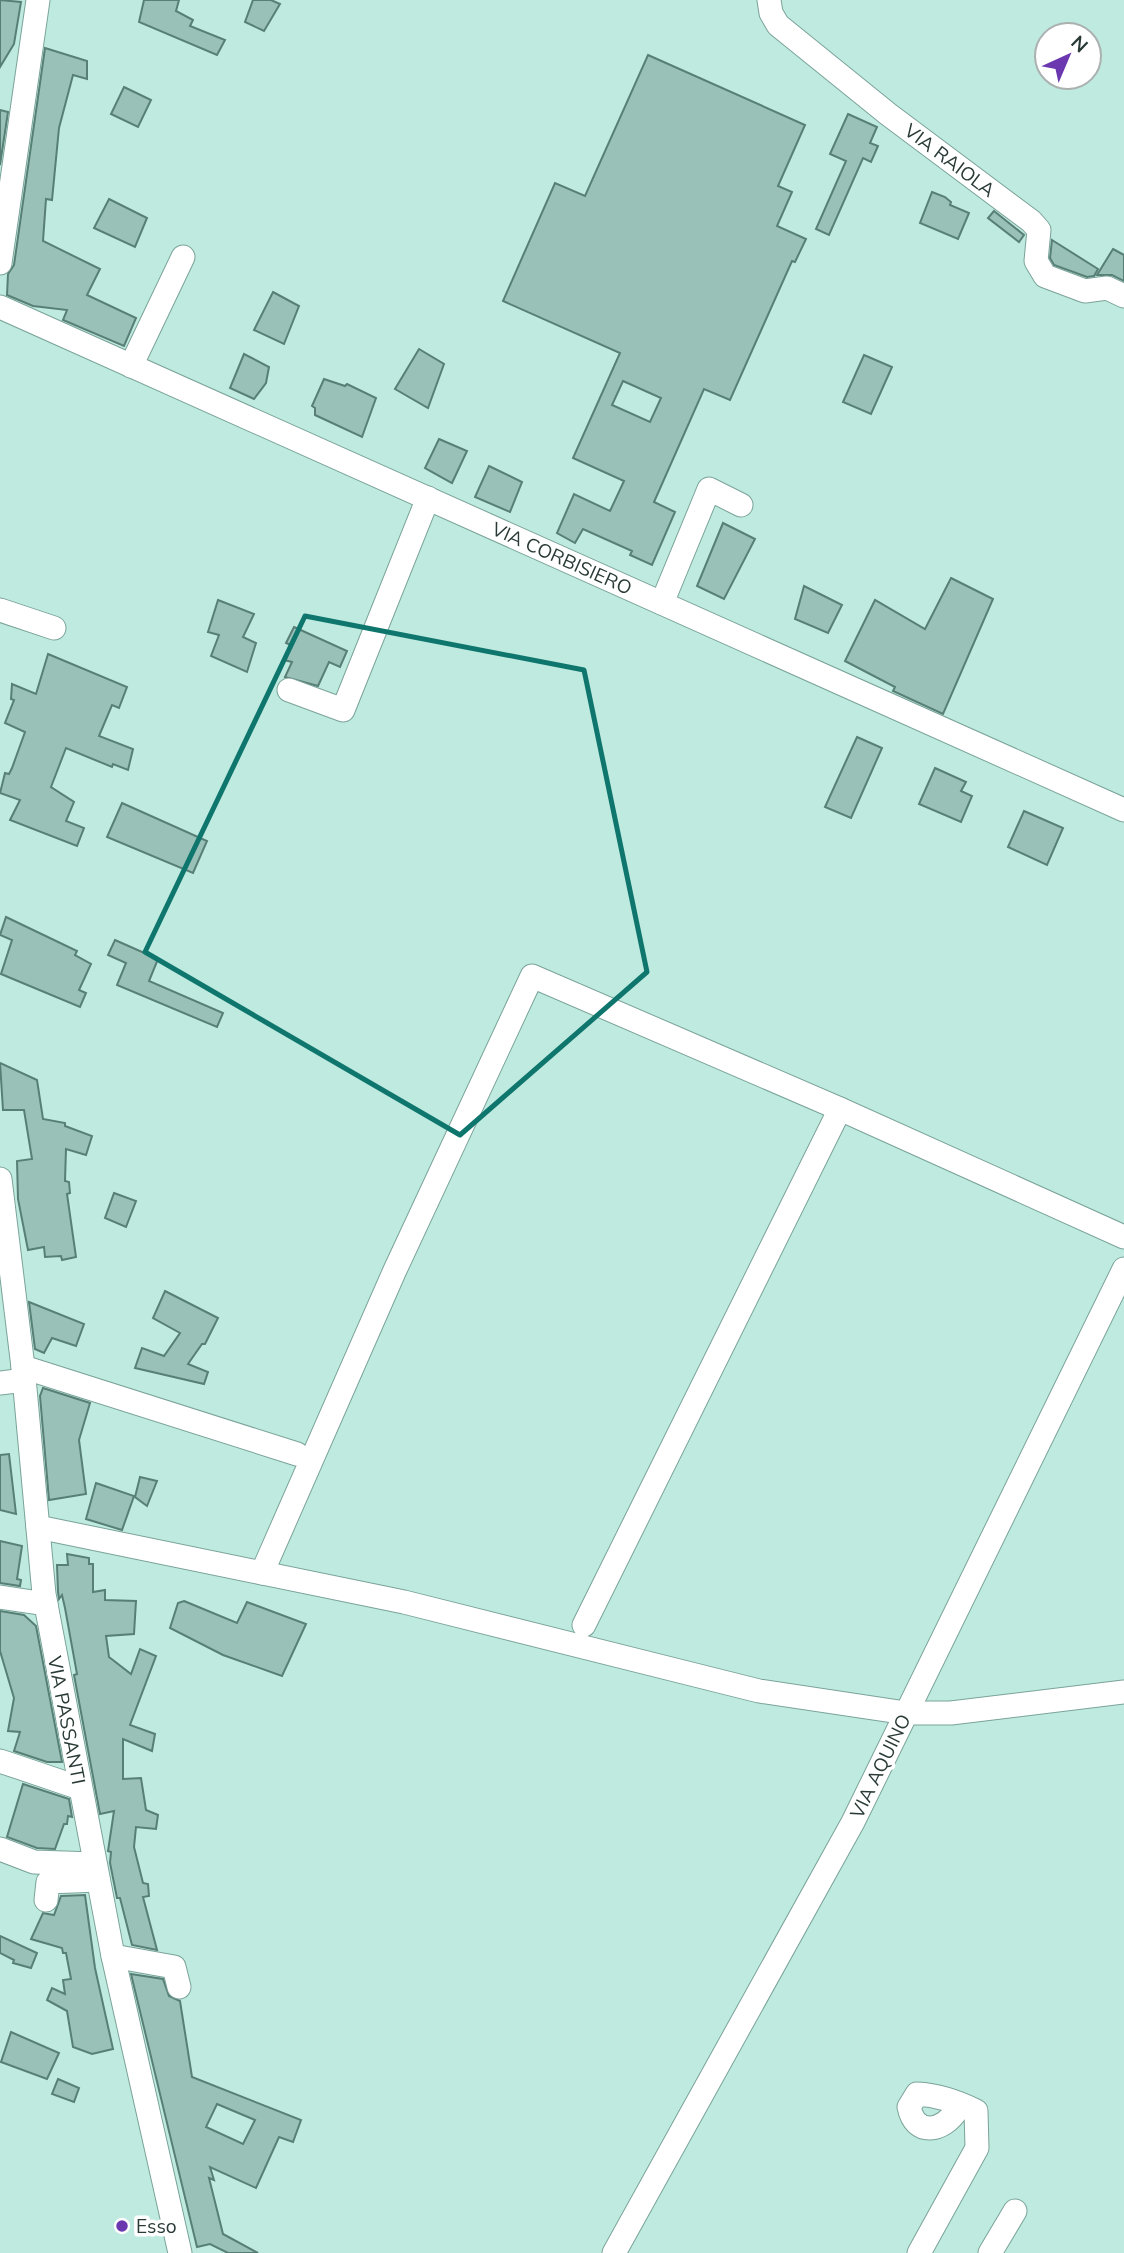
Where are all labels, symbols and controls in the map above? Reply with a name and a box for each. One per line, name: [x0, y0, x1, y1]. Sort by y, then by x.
north arrow: [1033, 21, 1103, 91]
text: N: [1066, 30, 1093, 57]
street label: VIA RAIOLA: [900, 118, 1000, 202]
street label: VIA CORBISIERO: [488, 516, 636, 600]
street label: VIA PASSANTI: [43, 1654, 91, 1786]
street label: VIA AQUINO: [844, 1710, 916, 1822]
place label: Esso: [136, 2214, 177, 2238]
marker: Esso: [114, 2218, 130, 2234]

